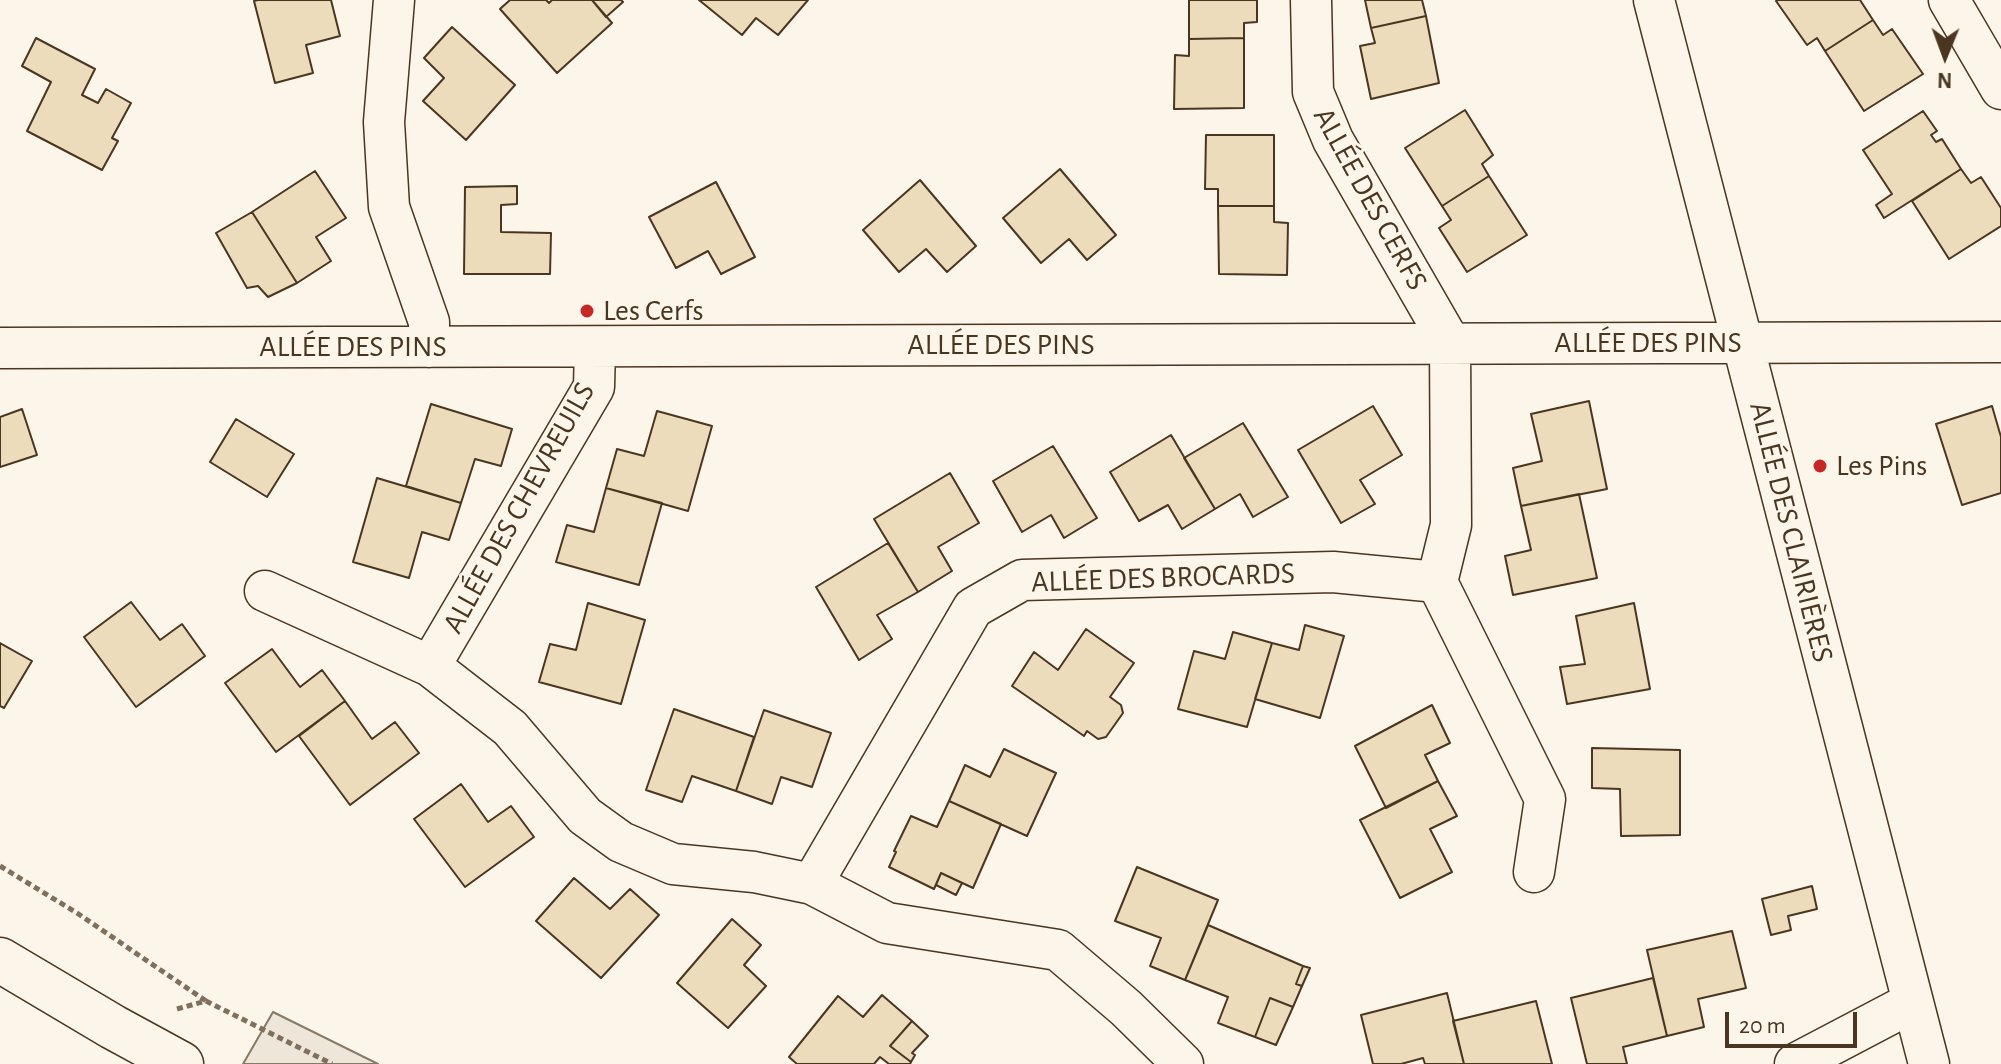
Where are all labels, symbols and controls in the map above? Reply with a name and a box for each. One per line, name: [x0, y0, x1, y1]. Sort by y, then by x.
north arrow: [1905, 16, 1985, 96]
text: N: [1937, 69, 1952, 91]
street label: ALLÉE DES CERFS: [1305, 102, 1435, 296]
place label: Les Cerfs: [603, 293, 704, 329]
marker: Les Cerfs: [578, 302, 596, 320]
street label: ALLÉE DES PINS: [1554, 325, 1742, 361]
street label: ALLÉE DES PINS: [907, 327, 1095, 363]
street label: ALLÉE DES PINS: [259, 329, 447, 365]
street label: ALLÉE DES CHEVREUILS: [435, 376, 603, 640]
street label: ALLÉE DES CLAIRIÈRES: [1741, 398, 1841, 666]
place label: Les Pins: [1836, 448, 1927, 484]
marker: Les Pins: [1811, 457, 1829, 475]
street label: ALLÉE DES BROCARDS: [1031, 555, 1295, 601]
scale bar: [1729, 996, 1861, 1046]
text: 20 m: [1739, 1014, 1786, 1038]

